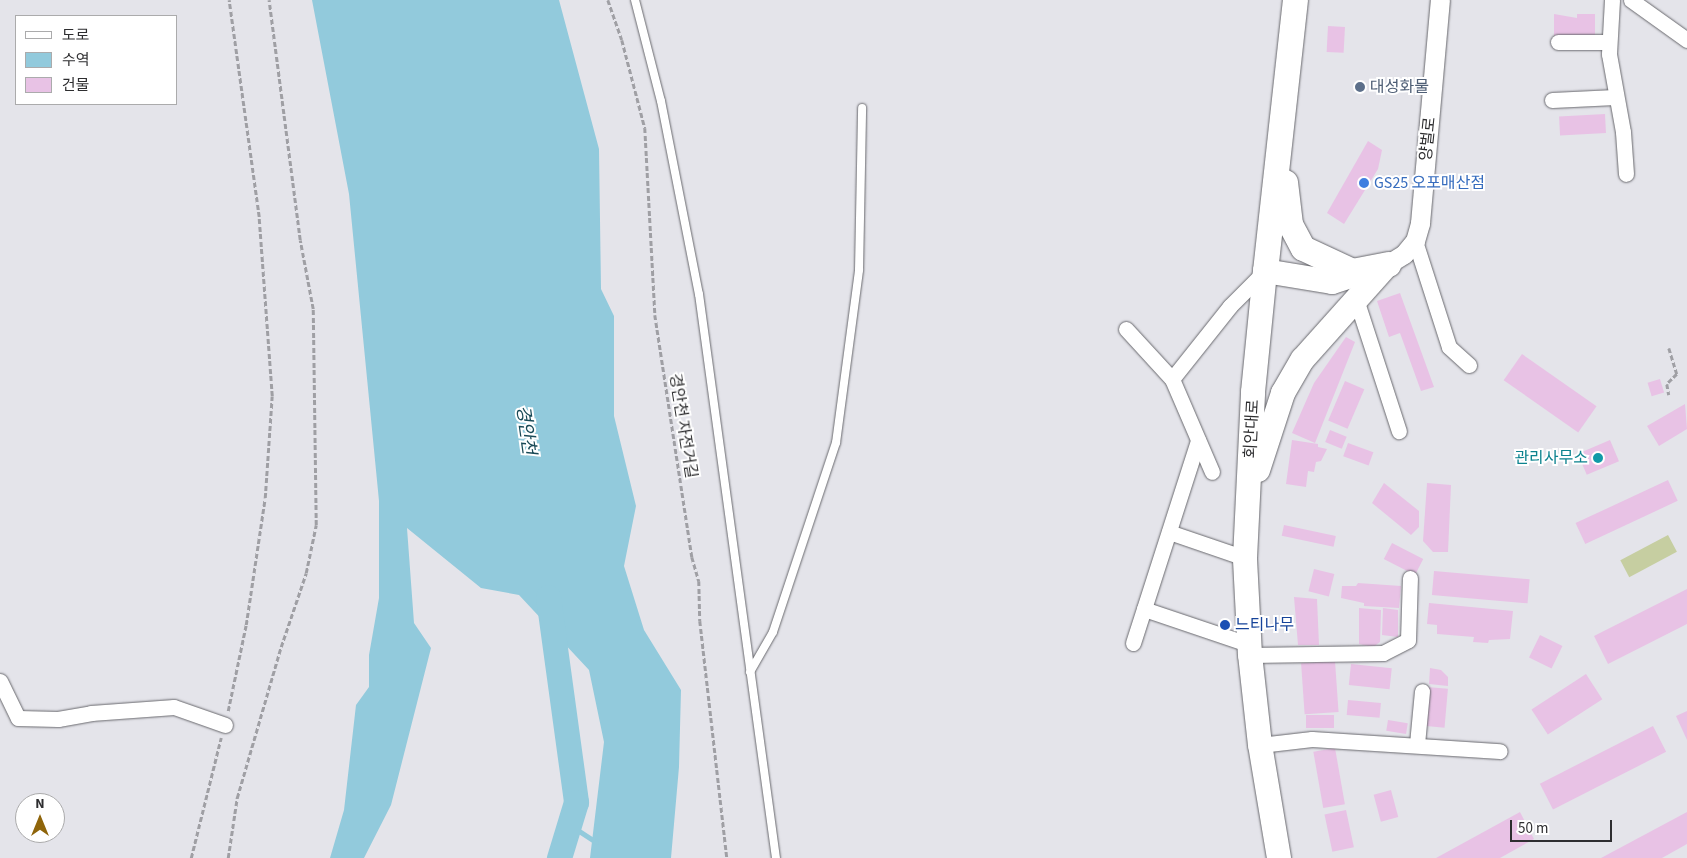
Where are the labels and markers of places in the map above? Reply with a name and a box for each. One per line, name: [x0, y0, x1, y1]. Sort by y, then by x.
place label: 대성화물: [1370, 77, 1429, 97]
marker: 대성화물: [1354, 81, 1366, 93]
place label: GS25 오포매산점: [1374, 173, 1485, 193]
marker: GS25 오포매산점: [1358, 177, 1370, 189]
place label: 관리사무소: [1514, 448, 1588, 468]
marker: 관리사무소: [1592, 452, 1604, 464]
place label: 느티나무: [1235, 615, 1294, 635]
marker: 느티나무: [1219, 619, 1231, 631]

